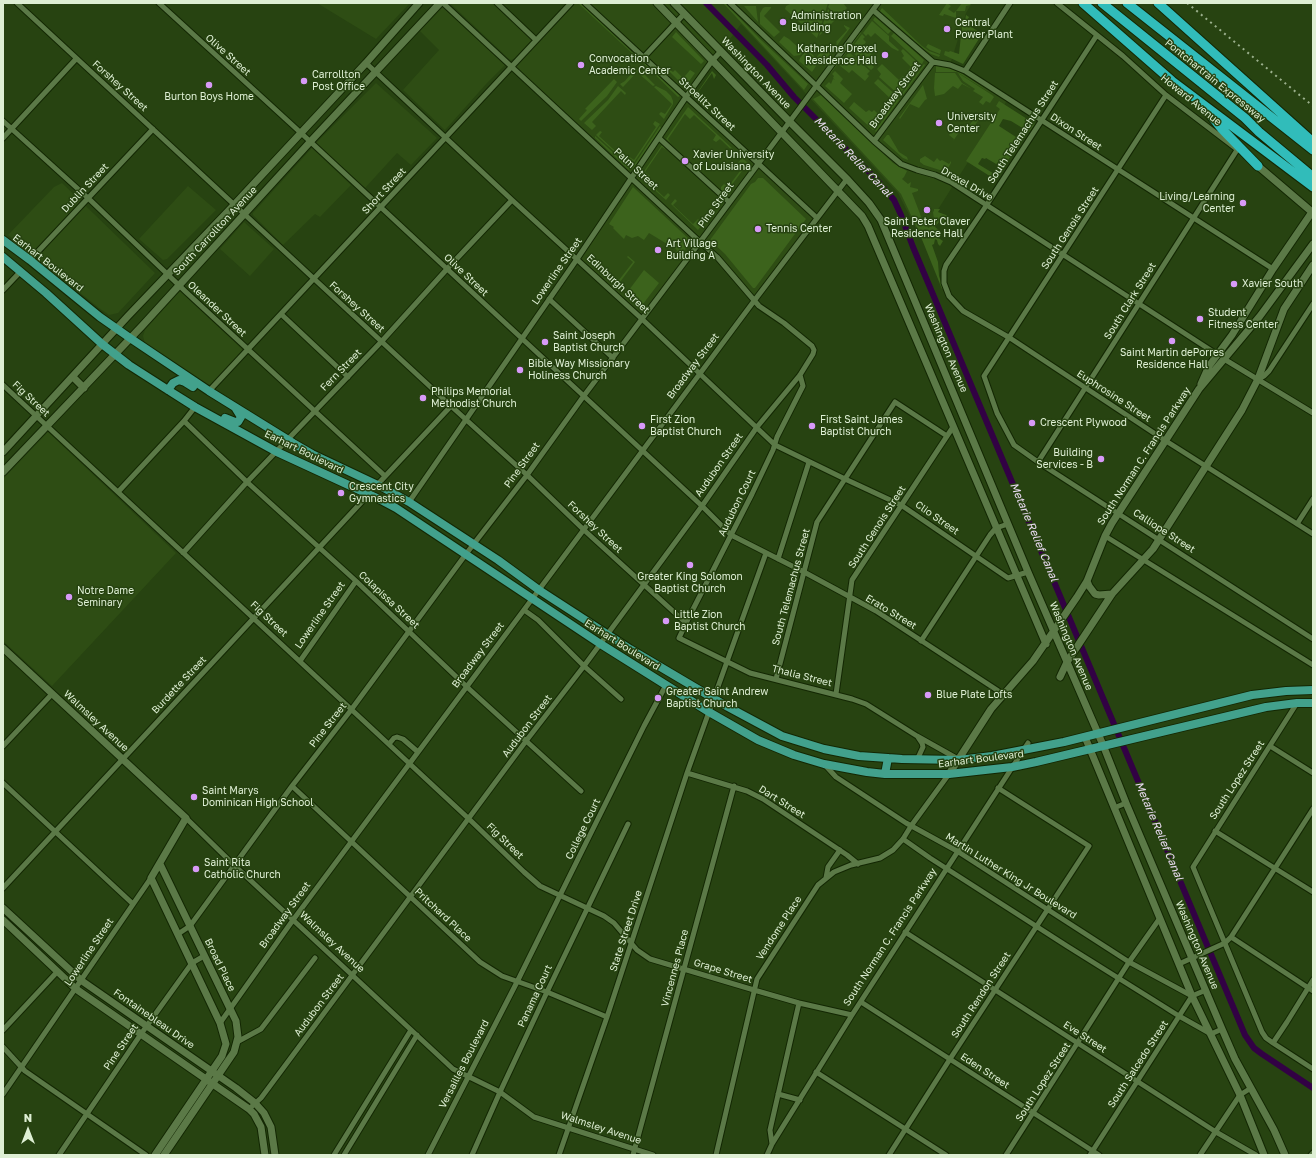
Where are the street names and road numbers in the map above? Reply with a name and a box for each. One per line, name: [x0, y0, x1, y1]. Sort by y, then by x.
street label: Olive Street: [203, 32, 253, 78]
street label: Washington Avenue: [719, 35, 793, 111]
street label: Pontchartrain Expressway: [1162, 37, 1268, 125]
street label: Forshey Street: [90, 58, 150, 114]
street label: Broadway Street: [867, 59, 923, 131]
street label: Howard Avenue: [1158, 72, 1224, 128]
street label: Stroelitz Street: [676, 75, 738, 133]
street label: South Telemachus Street: [985, 78, 1061, 186]
street label: Dixon Street: [1048, 111, 1104, 153]
street label: Palm Street: [611, 145, 661, 193]
street label: Dublin Street: [59, 161, 111, 215]
street label: Drexel Drive: [939, 164, 995, 204]
street label: Short Street: [360, 165, 408, 217]
street label: Pine Street: [695, 180, 737, 230]
street label: South Carrollton Avenue: [171, 184, 259, 278]
street label: South Genois Street: [1039, 184, 1101, 272]
street label: Earhart Boulevard: [10, 232, 86, 294]
street label: Lowerline Street: [529, 235, 585, 307]
street label: Olive Street: [441, 251, 491, 299]
street label: Edinburgh Street: [584, 252, 652, 316]
street label: South Clark Street: [1101, 260, 1159, 342]
street label: Oleander Street: [185, 279, 249, 339]
street label: Forshey Street: [327, 279, 387, 335]
street label: Washington Avenue: [922, 302, 970, 394]
street label: Broadway Street: [664, 331, 722, 401]
street label: Fern Street: [318, 346, 364, 394]
street label: Euphrosine Street: [1075, 367, 1153, 425]
street label: Fig Street: [10, 379, 52, 419]
street label: South Norman C. Francis Parkway: [1095, 385, 1193, 527]
street label: Earhart Boulevard: [263, 428, 345, 476]
street label: Audubon Street: [693, 431, 745, 499]
street label: Pine Street: [501, 440, 543, 490]
street label: Audubon Court: [716, 468, 758, 538]
street label: South Genois Street: [846, 483, 908, 571]
street label: Forshey Street: [565, 499, 625, 555]
street label: Clio Street: [913, 499, 961, 537]
street label: Calliope Street: [1131, 506, 1197, 556]
street label: South Telemachus Street: [770, 527, 812, 647]
street label: Colapissa Street: [356, 569, 422, 631]
street label: Lowerline Street: [292, 579, 348, 651]
street label: Erato Street: [863, 592, 919, 632]
street label: Fig Street: [248, 599, 290, 639]
street label: Washington Avenue: [1047, 600, 1095, 692]
street label: Earhart Boulevard: [582, 617, 662, 673]
street label: Broadway Street: [449, 620, 507, 690]
street label: Burdette Street: [149, 654, 209, 716]
street label: Thalia Street: [771, 663, 833, 689]
street label: Walmsley Avenue: [61, 688, 131, 754]
street label: Audubon Street: [500, 692, 554, 760]
street label: Pine Street: [307, 700, 349, 750]
street label: South Lopez Street: [1207, 738, 1267, 822]
street label: Earhart Boulevard: [937, 748, 1025, 770]
street label: Dart Street: [756, 783, 808, 821]
street label: College Court: [563, 797, 603, 861]
street label: Fig Street: [484, 820, 526, 862]
street label: Martin Luther King Jr Boulevard: [943, 831, 1079, 921]
street label: South Norman C. Francis Parkway: [841, 866, 939, 1008]
street label: Broadway Street: [257, 879, 313, 951]
street label: Pritchard Place: [412, 886, 474, 944]
street label: State Street Drive: [607, 889, 645, 973]
street label: Vendome Place: [754, 894, 804, 962]
street label: Washington Avenue: [1173, 899, 1221, 991]
street label: Walmsley Avenue: [297, 909, 367, 975]
street label: Lowerline Street: [62, 916, 116, 988]
street label: Vincennes Place: [659, 928, 691, 1008]
street label: Broad Place: [202, 937, 238, 993]
street label: South Rendon Street: [949, 950, 1013, 1040]
street label: Grape Street: [692, 956, 754, 986]
street label: Panama Court: [515, 963, 555, 1029]
street label: Audubon Street: [292, 971, 346, 1039]
street label: Fontainebleau Drive: [111, 986, 197, 1052]
street label: Versailles Boulevard: [436, 1018, 492, 1110]
street label: South Salcedo Street: [1105, 1018, 1171, 1110]
street label: Eve Street: [1061, 1019, 1109, 1055]
street label: Pine Street: [101, 1022, 141, 1072]
street label: South Lopez Street: [1013, 1040, 1073, 1124]
street label: Eden Street: [958, 1051, 1012, 1091]
street label: Walmsley Avenue: [559, 1109, 643, 1147]

